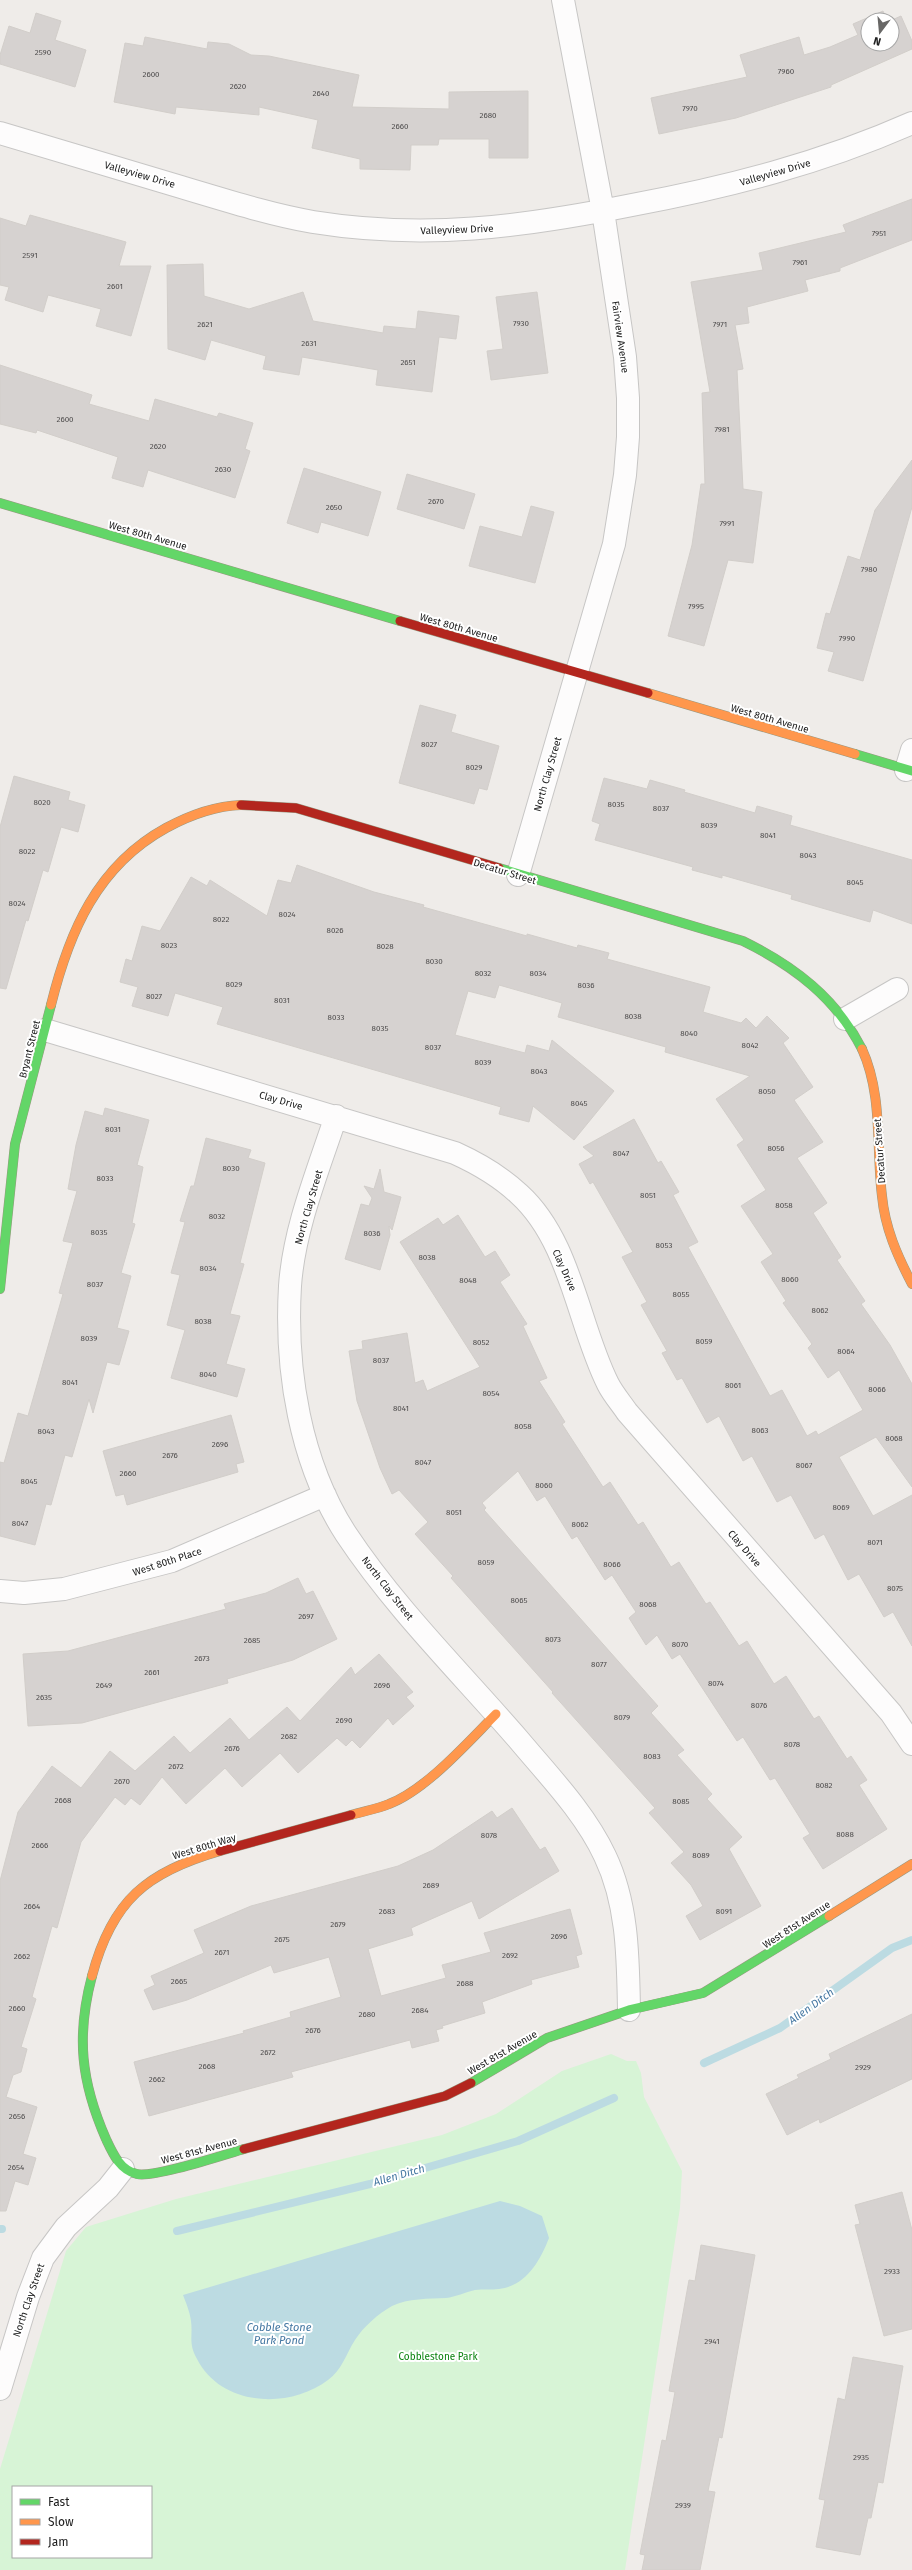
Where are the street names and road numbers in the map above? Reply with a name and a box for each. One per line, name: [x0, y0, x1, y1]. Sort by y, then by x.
street label: Valleyview Drive: [738, 157, 812, 189]
street label: Valleyview Drive: [103, 159, 177, 191]
street label: Valleyview Drive: [420, 223, 494, 237]
street label: Fairview Avenue: [609, 300, 631, 374]
street label: West 80th Avenue: [107, 519, 188, 553]
street label: West 80th Avenue: [418, 611, 499, 645]
street label: West 80th Avenue: [729, 702, 810, 736]
street label: North Clay Street: [532, 735, 564, 813]
street label: Decatur Street: [472, 857, 538, 887]
street label: Bryant Street: [17, 1019, 43, 1080]
street label: Clay Drive: [258, 1089, 304, 1113]
street label: Decatur Street: [872, 1118, 888, 1184]
street label: North Clay Street: [293, 1168, 325, 1246]
street label: Clay Drive: [550, 1248, 579, 1293]
street label: Clay Drive: [725, 1528, 763, 1569]
street label: West 80th Place: [131, 1545, 203, 1579]
street label: North Clay Street: [359, 1555, 416, 1623]
street label: West 80th Way: [171, 1832, 238, 1862]
street label: West 81st Avenue: [760, 1899, 833, 1951]
street label: West 81st Avenue: [466, 2028, 539, 2078]
street label: West 81st Avenue: [160, 2135, 239, 2167]
street label: North Clay Street: [11, 2262, 47, 2339]

